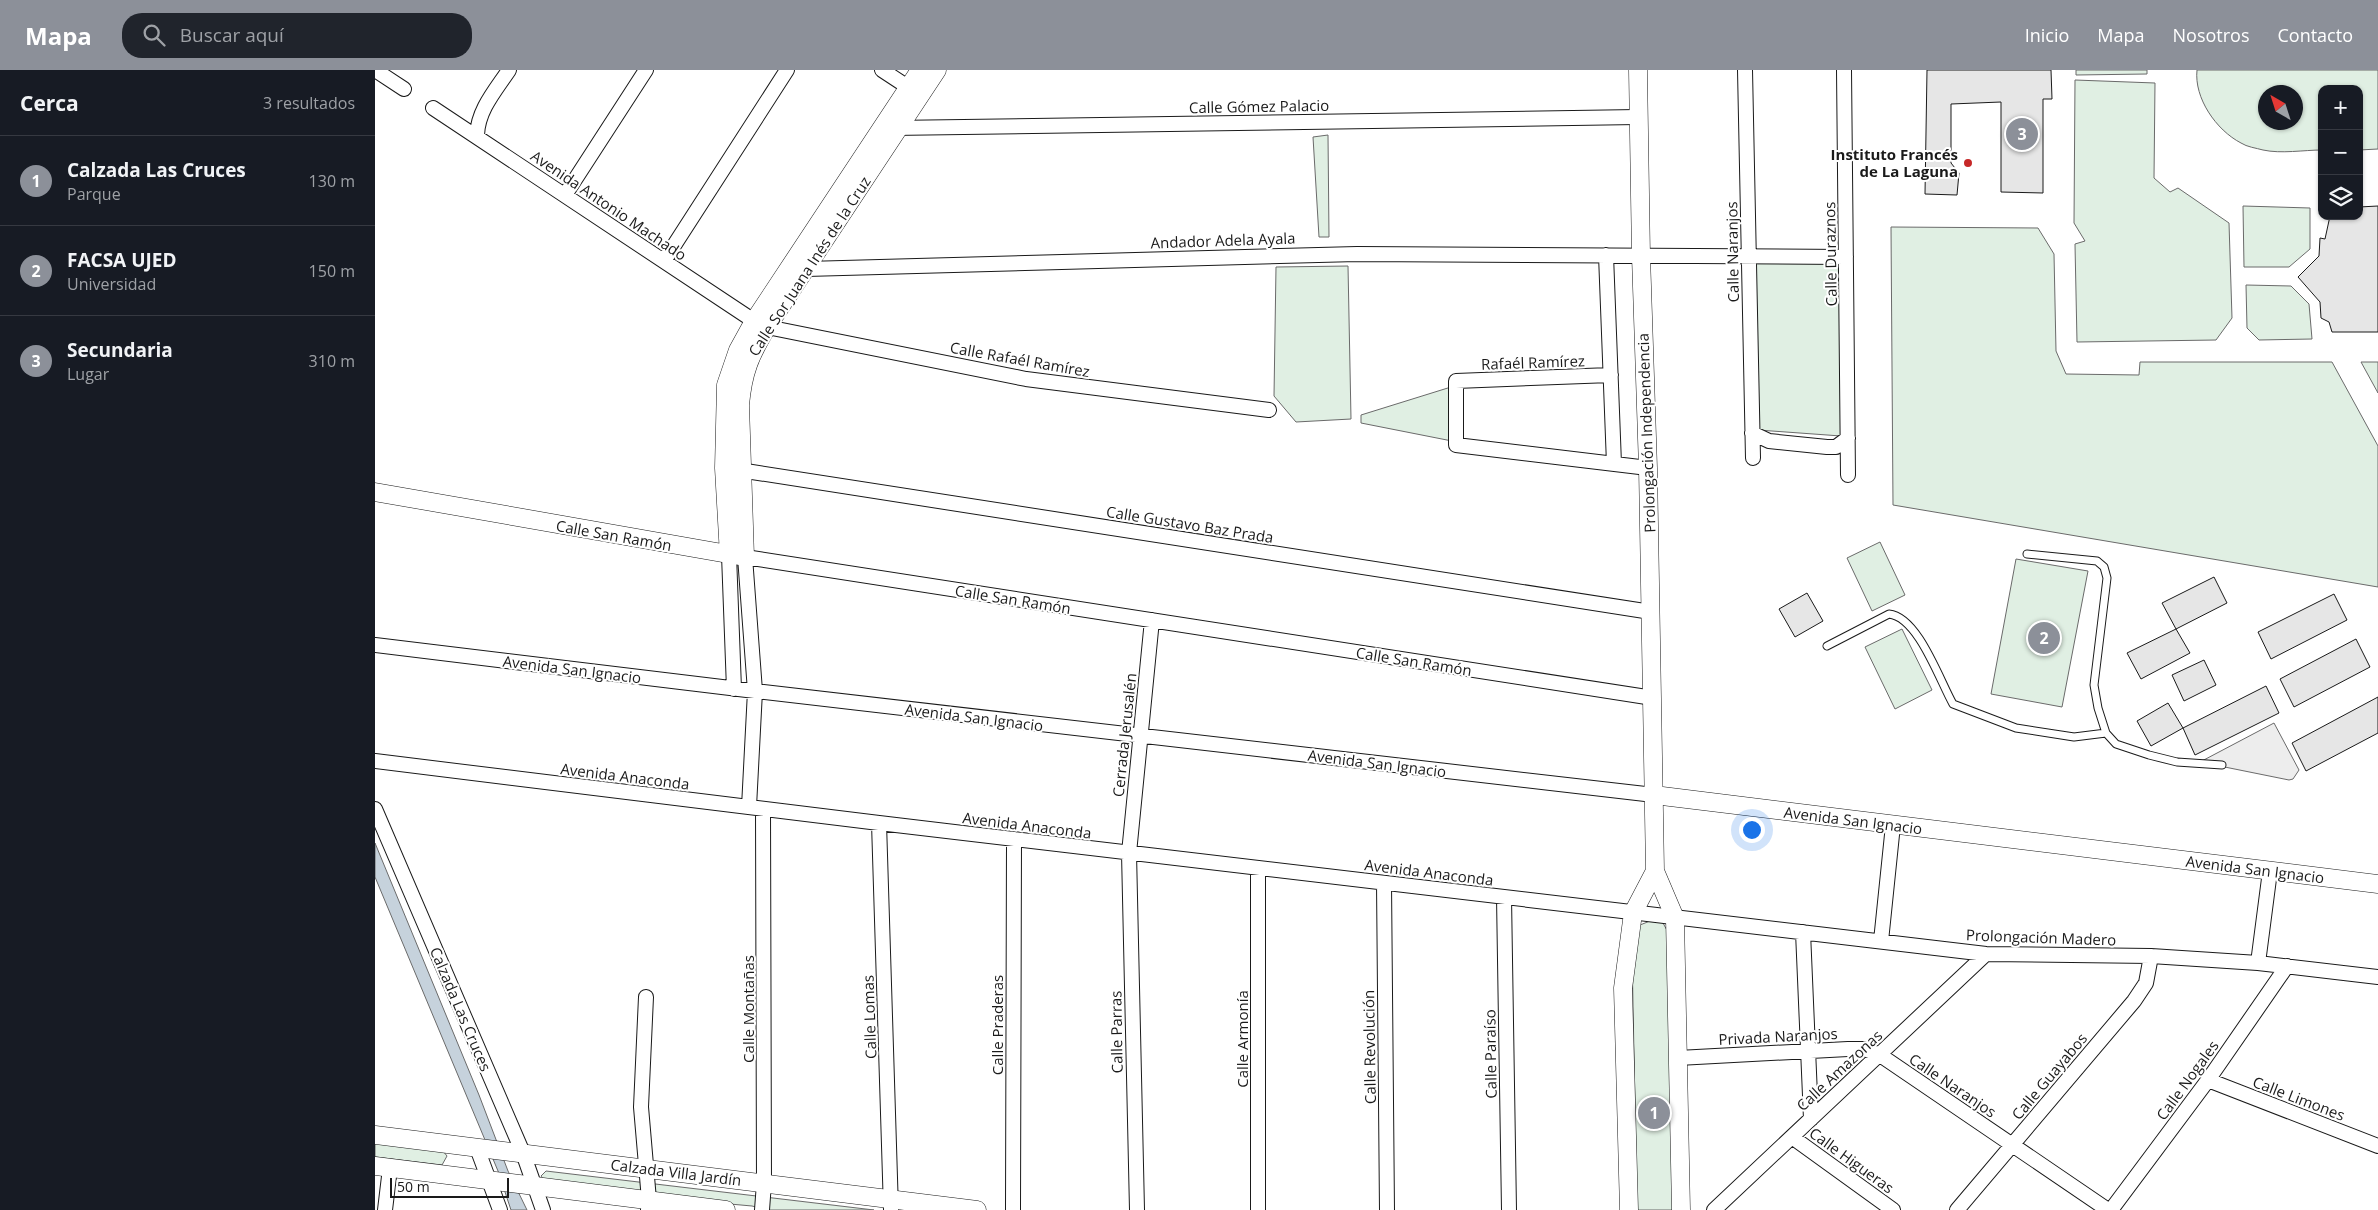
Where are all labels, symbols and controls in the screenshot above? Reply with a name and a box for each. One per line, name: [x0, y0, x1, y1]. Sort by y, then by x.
search box: [122, 13, 472, 58]
text: Mapa: [25, 19, 92, 52]
icon: search: [140, 21, 168, 49]
text: Buscar aquí: [180, 22, 284, 48]
text: Inicio: [2025, 23, 2069, 47]
text: Mapa: [2097, 23, 2145, 47]
text: Nosotros: [2173, 23, 2250, 47]
text: Contacto: [2278, 23, 2353, 47]
north arrow: [2258, 85, 2303, 130]
map controls: [2318, 85, 2363, 220]
button: +: [2318, 85, 2363, 130]
text: Cerca: [20, 89, 79, 117]
text: 3 resultados: [263, 92, 355, 114]
street label: Calle Gómez Palacio: [1189, 95, 1329, 117]
pin: 3: [2006, 115, 2038, 153]
button: −: [2318, 130, 2363, 175]
place label: Instituto Francés de La Laguna: [1831, 144, 1958, 181]
street label: Avenida Antonio Machado: [527, 145, 691, 265]
text: Calzada Las Cruces: [67, 157, 246, 183]
marker: Instituto Francés de La Laguna: [1962, 157, 1974, 169]
text: 1: [31, 170, 41, 192]
text: 130 m: [309, 170, 355, 192]
street label: Calle Sor Juana Inés de la Cruz: [743, 172, 875, 360]
button: layers: [2318, 175, 2363, 220]
text: Parque: [67, 183, 121, 205]
street label: Calle Naranjos: [1721, 201, 1743, 303]
street label: Calle Duraznos: [1819, 202, 1841, 306]
street label: Andador Adela Ayala: [1150, 227, 1296, 253]
text: FACSA UJED: [67, 247, 177, 273]
text: 2: [31, 260, 41, 282]
text: 150 m: [309, 260, 355, 282]
text: Universidad: [67, 273, 156, 295]
street label: Prolongación Independencia: [1633, 333, 1659, 533]
text: Secundaria: [67, 337, 173, 363]
street label: Calle Rafaél Ramírez: [949, 337, 1091, 381]
text: 3: [31, 350, 41, 372]
text: 310 m: [309, 350, 355, 372]
street label: Rafaél Ramírez: [1481, 350, 1585, 374]
text: Lugar: [67, 363, 109, 385]
street label: Calle Gustavo Baz Prada: [1105, 501, 1275, 547]
street label: Calle San Ramón: [555, 515, 673, 555]
street label: Calle San Ramón: [954, 580, 1072, 618]
pin: 2: [2028, 619, 2060, 657]
street label: Calle San Ramón: [1355, 642, 1473, 680]
street label: Avenida San Ignacio: [502, 651, 642, 687]
street label: Cerrada Jerusalén: [1108, 672, 1140, 798]
street label: Avenida San Ignacio: [904, 699, 1044, 735]
street label: Avenida San Ignacio: [1307, 745, 1447, 781]
street label: Avenida Anaconda: [559, 758, 691, 794]
street label: Avenida San Ignacio: [1783, 802, 1923, 838]
street label: Avenida Anaconda: [961, 807, 1093, 843]
your location: [1739, 817, 1765, 843]
street label: Avenida San Ignacio: [2185, 851, 2325, 887]
street label: Avenida Anaconda: [1363, 854, 1495, 890]
street label: Prolongación Madero: [1966, 924, 2116, 950]
street label: Calzada Las Cruces: [426, 944, 496, 1074]
street label: Calle Montañas: [738, 955, 758, 1063]
street label: Calle Lomas: [858, 975, 880, 1059]
street label: Calle Praderas: [987, 975, 1007, 1075]
street label: Calle Parras: [1105, 990, 1127, 1074]
street label: Calle Armonía: [1232, 990, 1252, 1088]
street label: Calle Revolución: [1358, 990, 1380, 1104]
street label: Calle Paraíso: [1479, 1009, 1501, 1099]
street label: Privada Naranjos: [1718, 1023, 1838, 1049]
street label: Calle Amazonas: [1792, 1025, 1886, 1115]
street label: Calle Guayabos: [2007, 1028, 2091, 1124]
street label: Calle Nogales: [2151, 1036, 2223, 1124]
street label: Calle Naranjos: [1906, 1048, 2000, 1122]
street label: Calle Limones: [2250, 1071, 2348, 1125]
pin: 1: [1638, 1094, 1670, 1132]
street label: Calle Higueras: [1806, 1123, 1898, 1197]
street label: Calzada Villa Jardín: [609, 1154, 743, 1190]
scale bar: [390, 1175, 509, 1198]
text: 50 m: [397, 1177, 430, 1196]

